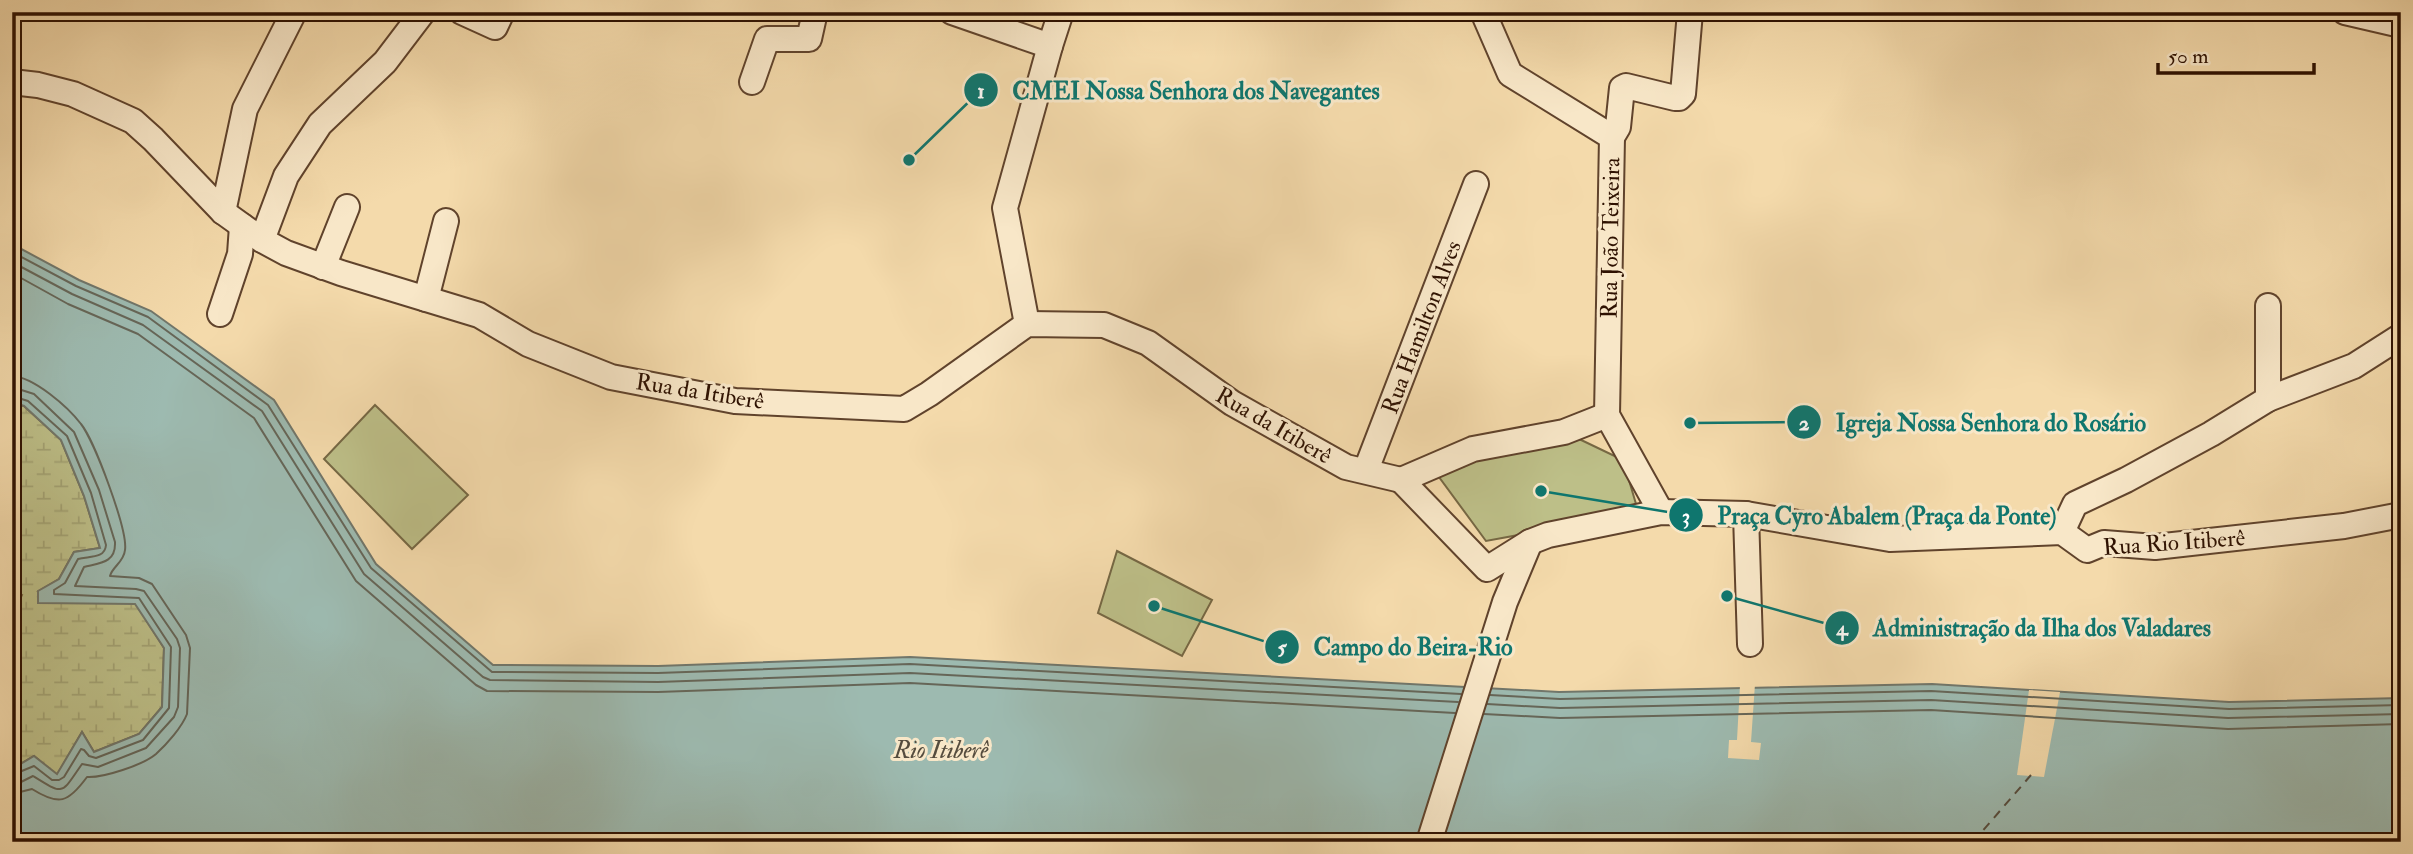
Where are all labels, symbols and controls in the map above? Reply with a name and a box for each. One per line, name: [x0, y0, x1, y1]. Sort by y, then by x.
scale bar: [2158, 32, 2313, 76]
text: 50 m: [2168, 43, 2209, 70]
callout: CMEI Nossa Senhora dos Navegantes: [963, 68, 1394, 113]
text: CMEI Nossa Senhora dos Navegantes: [1012, 76, 1380, 107]
text: 1: [977, 78, 985, 105]
street label: Rua João Teixeira: [1595, 157, 1626, 319]
street label: Rua Hamilton Alves: [1375, 236, 1468, 418]
street label: Rua da Itiberê: [634, 367, 767, 416]
street label: Rua da Itiberê: [1210, 380, 1337, 471]
callout: Igreja Nossa Senhora do Rosário: [1786, 400, 2160, 445]
text: Igreja Nossa Senhora do Rosário: [1836, 408, 2147, 439]
text: 2: [1799, 410, 1810, 437]
callout: Praça Cyro Abalem (Praça da Ponte): [1668, 493, 2071, 538]
text: Praça Cyro Abalem (Praça da Ponte): [1717, 501, 2057, 532]
text: 3: [1682, 503, 1690, 530]
street label: Rua Rio Itiberê: [2102, 523, 2246, 562]
callout: Administração da Ilha dos Valadares: [1824, 605, 2225, 650]
text: Administração da Ilha dos Valadares: [1872, 613, 2211, 644]
text: 4: [1835, 615, 1849, 642]
callout: Campo do Beira-Rio: [1264, 625, 1526, 670]
text: Campo do Beira-Rio: [1313, 632, 1513, 663]
text: 5: [1277, 634, 1287, 661]
water label: Rio Itiberê: [893, 735, 989, 766]

